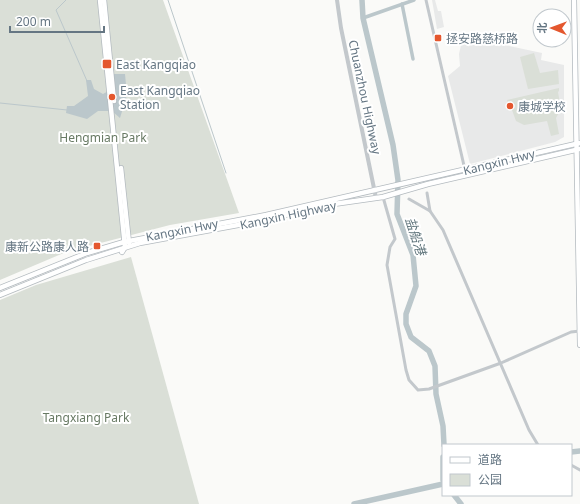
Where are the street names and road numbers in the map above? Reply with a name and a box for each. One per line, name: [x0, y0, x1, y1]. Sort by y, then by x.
street label: Chuanzhou Highway: [345, 38, 386, 157]
street label: Kangxin Hwy: [461, 145, 538, 179]
street label: Kangxin Highway: [238, 196, 339, 234]
street label: Kangxin Hwy: [144, 214, 220, 245]

